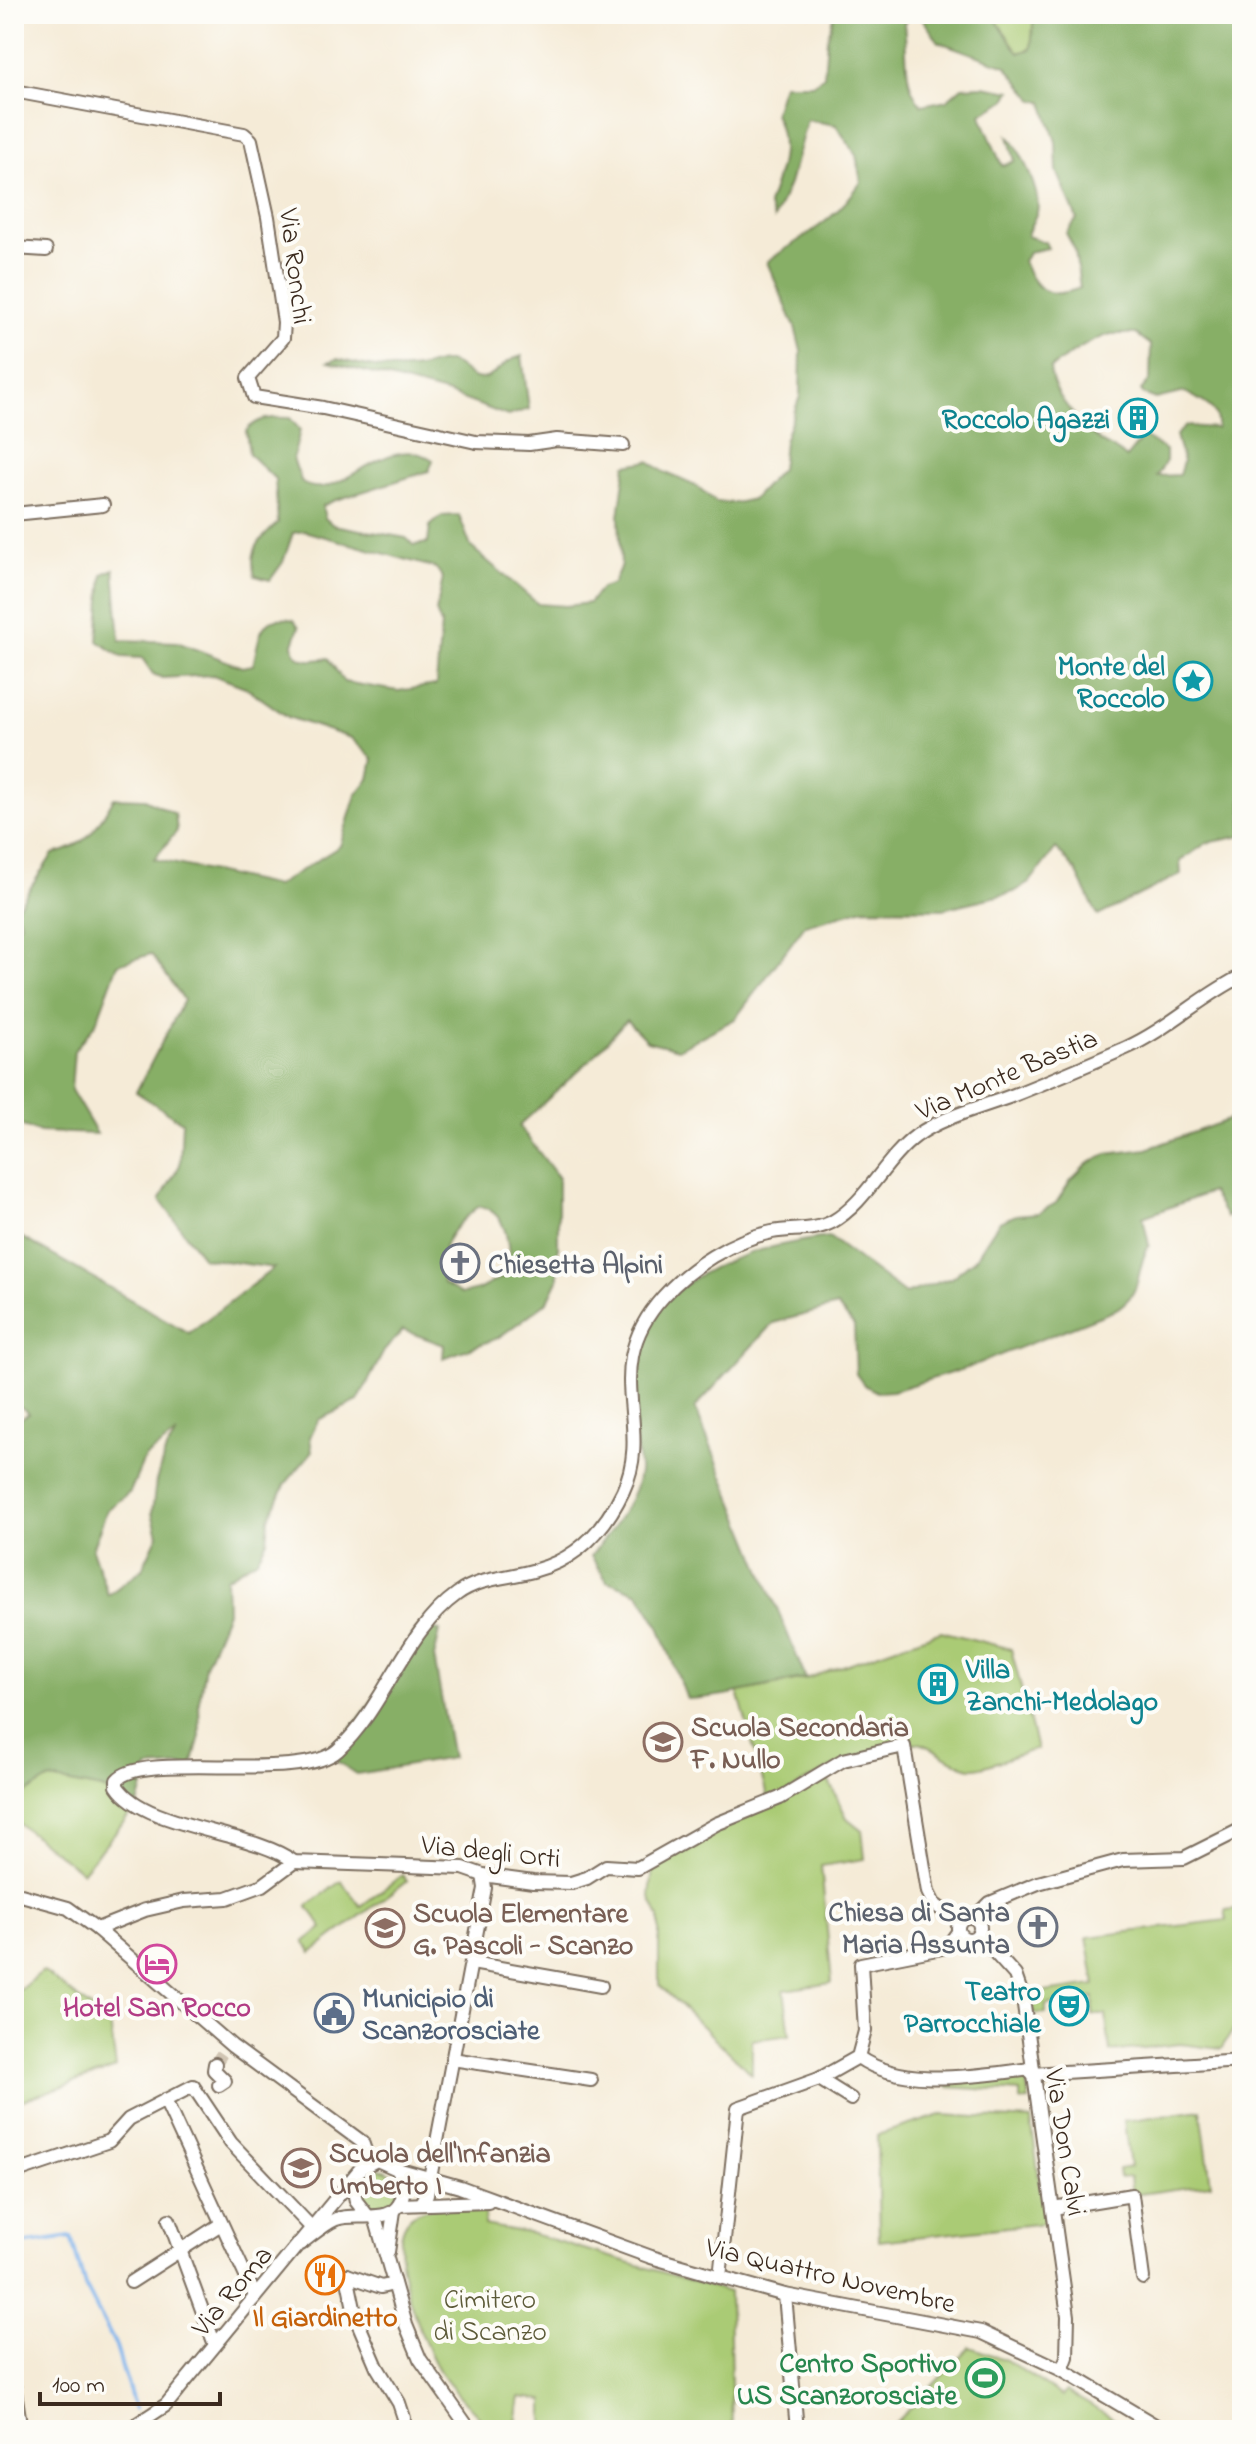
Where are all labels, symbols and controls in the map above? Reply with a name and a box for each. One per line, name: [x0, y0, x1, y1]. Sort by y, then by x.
street label: Via Ronchi: [266, 205, 321, 327]
building icon: Roccolo Agazzi: [1117, 397, 1159, 439]
place label: Roccolo Agazzi: [942, 401, 1110, 443]
place label: Monte del Roccolo: [1058, 648, 1165, 721]
place icon: Monte del Roccolo: [1172, 660, 1214, 702]
street label: Via Monte Bastia: [909, 1019, 1105, 1133]
church icon: Chiesetta Alpini: [439, 1242, 481, 1284]
place label: Chiesetta Alpini: [488, 1246, 663, 1287]
place label: Villa Zanchi-Medolago: [965, 1651, 1158, 1725]
building icon: Villa Zanchi-Medolago: [917, 1663, 959, 1705]
place label: Scuola Secondaria F. Nullo: [689, 1709, 909, 1782]
school or university icon: Scuola Secondaria F. Nullo: [642, 1721, 684, 1763]
street label: Via degli Orti: [418, 1826, 562, 1881]
place label: Chiesa di Santa Maria Assunta: [828, 1894, 1010, 1967]
place label: Scuola Elementare G. Pascoli - Scanzo: [413, 1895, 633, 1968]
church icon: Chiesa di Santa Maria Assunta: [1017, 1906, 1059, 1948]
school or university icon: Scuola Elementare G. Pascoli - Scanzo: [364, 1907, 406, 1949]
hotel icon: Hotel San Rocco: [136, 1943, 178, 1985]
place label: Teatro Parrocchiale: [904, 1973, 1042, 2046]
place label: Municipio di Scanzorosciate: [362, 1980, 541, 2053]
theatre icon: Teatro Parrocchiale: [1048, 1985, 1090, 2027]
place label: Hotel San Rocco: [63, 1989, 251, 2030]
public building icon: Municipio di Scanzorosciate: [313, 1992, 355, 2034]
street label: Via Don Calvi: [1032, 2065, 1095, 2219]
place label: Scuola dell'Infanzia Umberto I: [329, 2135, 551, 2208]
school or university icon: Scuola dell'Infanzia Umberto I: [280, 2147, 322, 2189]
street label: Via Quattro Novembre: [700, 2229, 960, 2326]
street label: Via Roma: [182, 2237, 284, 2348]
restaurant icon: Il Giardinetto: [304, 2254, 346, 2296]
park label: Cimitero di Scanzo: [433, 2281, 547, 2354]
place label: Il Giardinetto: [252, 2299, 398, 2340]
place label: Centro Sportivo US Scanzorosciate: [737, 2345, 958, 2418]
scale bar: [40, 2356, 220, 2406]
sports icon: Centro Sportivo US Scanzorosciate: [964, 2357, 1006, 2399]
text: 100 m: [52, 2369, 105, 2404]

